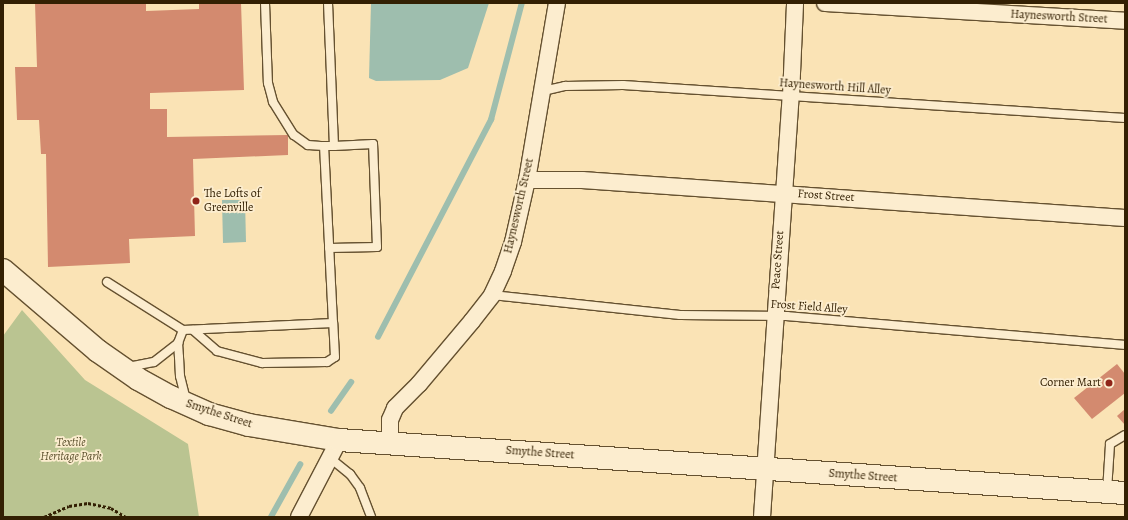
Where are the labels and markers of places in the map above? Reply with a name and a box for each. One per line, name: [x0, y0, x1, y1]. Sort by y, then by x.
place label: The Lofts of Greenville: [204, 187, 261, 215]
marker: The Lofts of Greenville: [191, 196, 201, 206]
place label: Corner Mart: [1040, 376, 1101, 390]
marker: Corner Mart: [1104, 378, 1114, 388]

